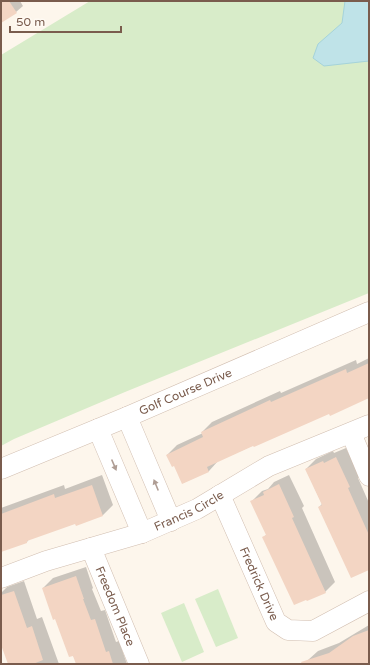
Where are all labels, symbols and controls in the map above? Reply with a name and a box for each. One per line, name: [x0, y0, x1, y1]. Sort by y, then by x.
scale bar: [10, 8, 121, 34]
text: 50 m: [16, 15, 45, 29]
street label: Golf Course Drive: [137, 365, 234, 418]
one-way arrow: [110, 459, 117, 471]
one-way arrow: [152, 478, 158, 490]
street label: Francis Circle: [152, 488, 226, 534]
street label: Fredrick Drive: [237, 545, 282, 623]
street label: Freedom Place: [92, 564, 138, 648]

